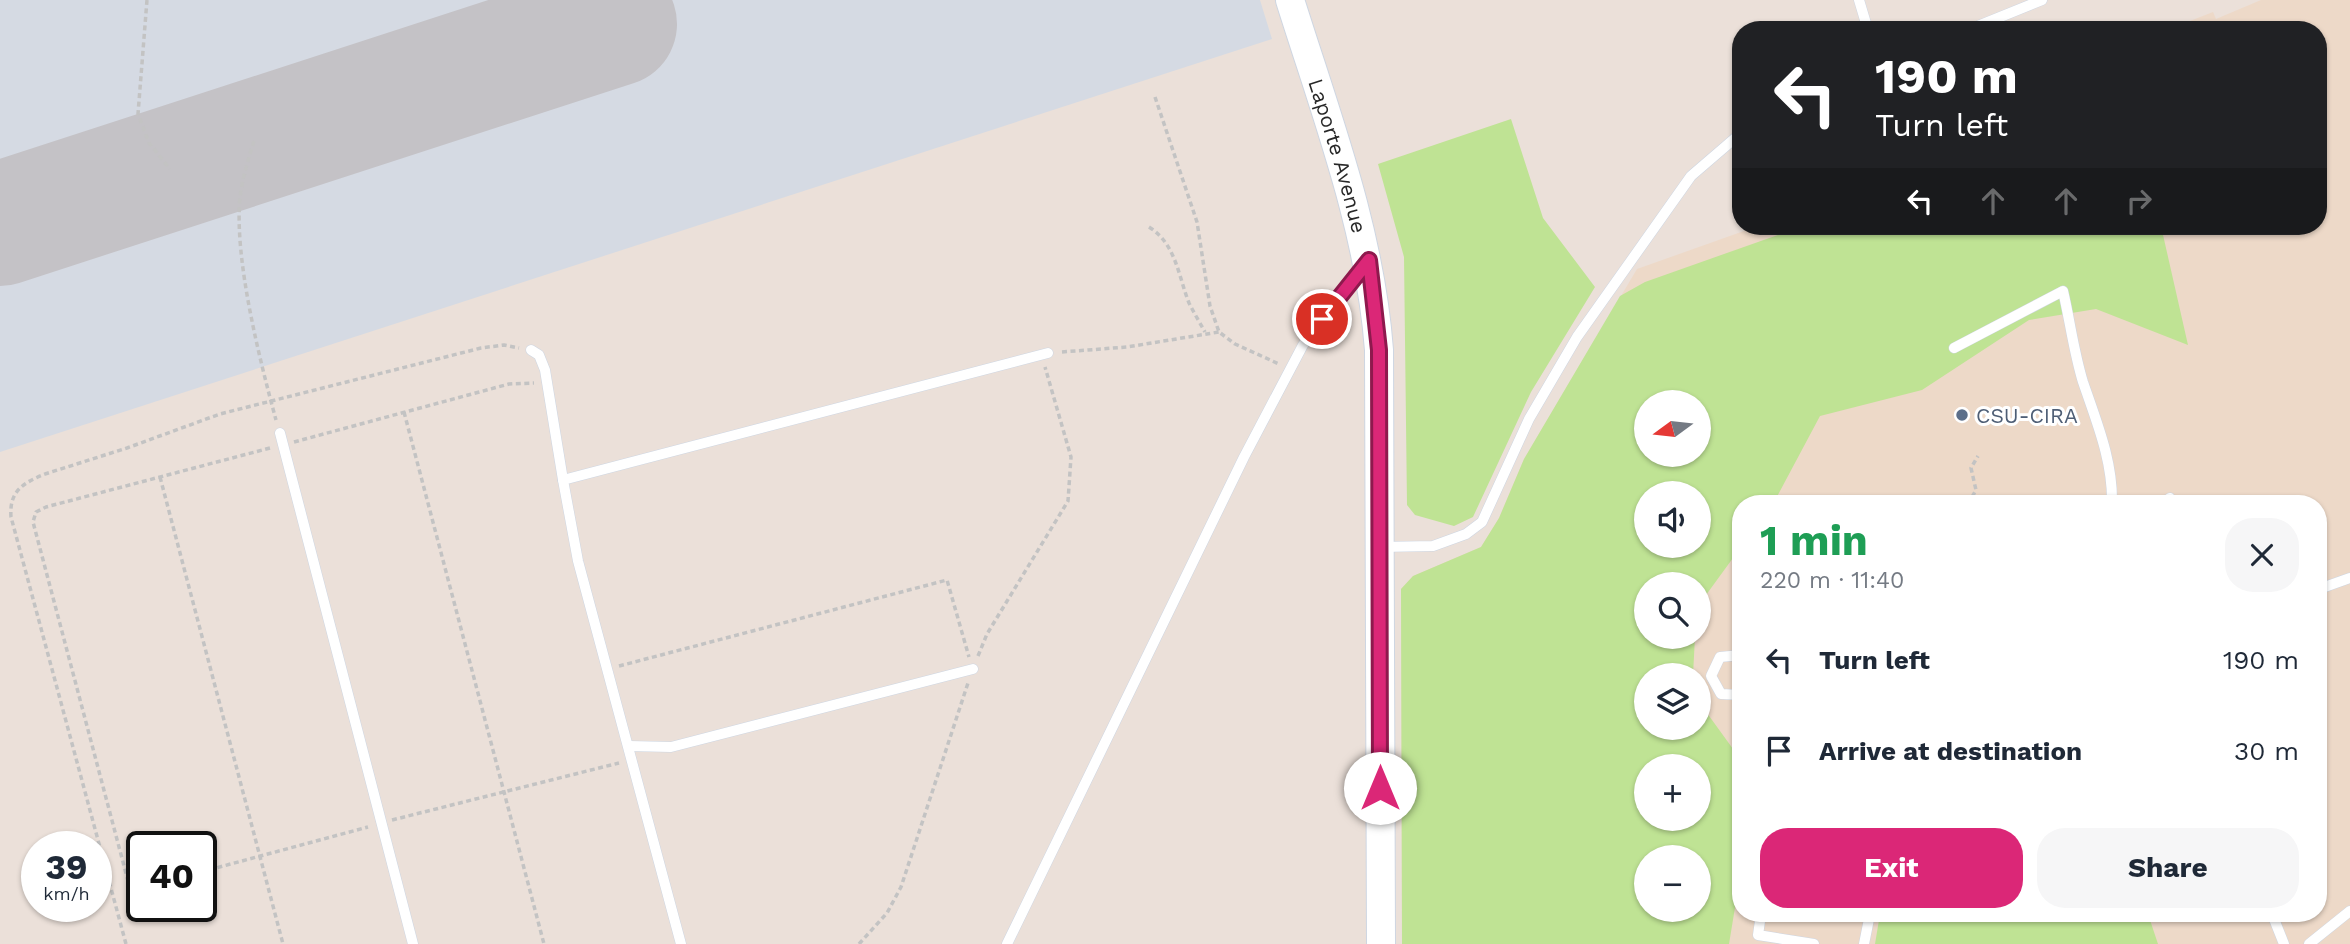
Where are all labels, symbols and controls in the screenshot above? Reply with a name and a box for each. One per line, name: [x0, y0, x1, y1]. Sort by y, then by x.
text: 190 m: [1875, 47, 2018, 105]
icon: left: [1760, 49, 1851, 140]
street label: Laporte Avenue: [1304, 75, 1372, 235]
text: Turn left: [1875, 106, 2008, 144]
icon: left: [1901, 182, 1939, 220]
icon: ahead: [1974, 182, 2012, 220]
icon: ahead: [2047, 182, 2085, 220]
icon: right: [2120, 182, 2158, 220]
pin: [1292, 289, 1352, 349]
icon: arrive: [1303, 300, 1341, 338]
north arrow: [1634, 390, 1712, 467]
map controls: [1634, 390, 1711, 922]
place label: CSU-CIRA: [1976, 403, 2078, 428]
marker: CSU-CIRA: [1954, 407, 1970, 423]
button: sound: [1634, 481, 1711, 558]
text: 1 min: [1760, 516, 1868, 565]
button: close: [2225, 518, 2299, 592]
text: 220 m · 11:40: [1760, 567, 1904, 594]
button: search: [1634, 572, 1711, 649]
icon: left: [1760, 641, 1798, 679]
text: Turn left: [1819, 645, 1930, 675]
text: 190 m: [2223, 645, 2299, 675]
button: layers: [1634, 663, 1711, 740]
icon: arrive: [1760, 732, 1798, 770]
text: Arrive at destination: [1819, 736, 2082, 766]
text: 30 m: [2234, 736, 2299, 766]
position arrow: [1343, 751, 1417, 825]
button: +: [1634, 754, 1711, 831]
button: Exit: [1760, 828, 2023, 908]
button: Share: [2037, 828, 2299, 908]
speed limit sign: 40: [126, 831, 217, 922]
button: −: [1634, 845, 1711, 922]
text: 39: [45, 846, 88, 888]
text: km/h: [43, 883, 90, 904]

